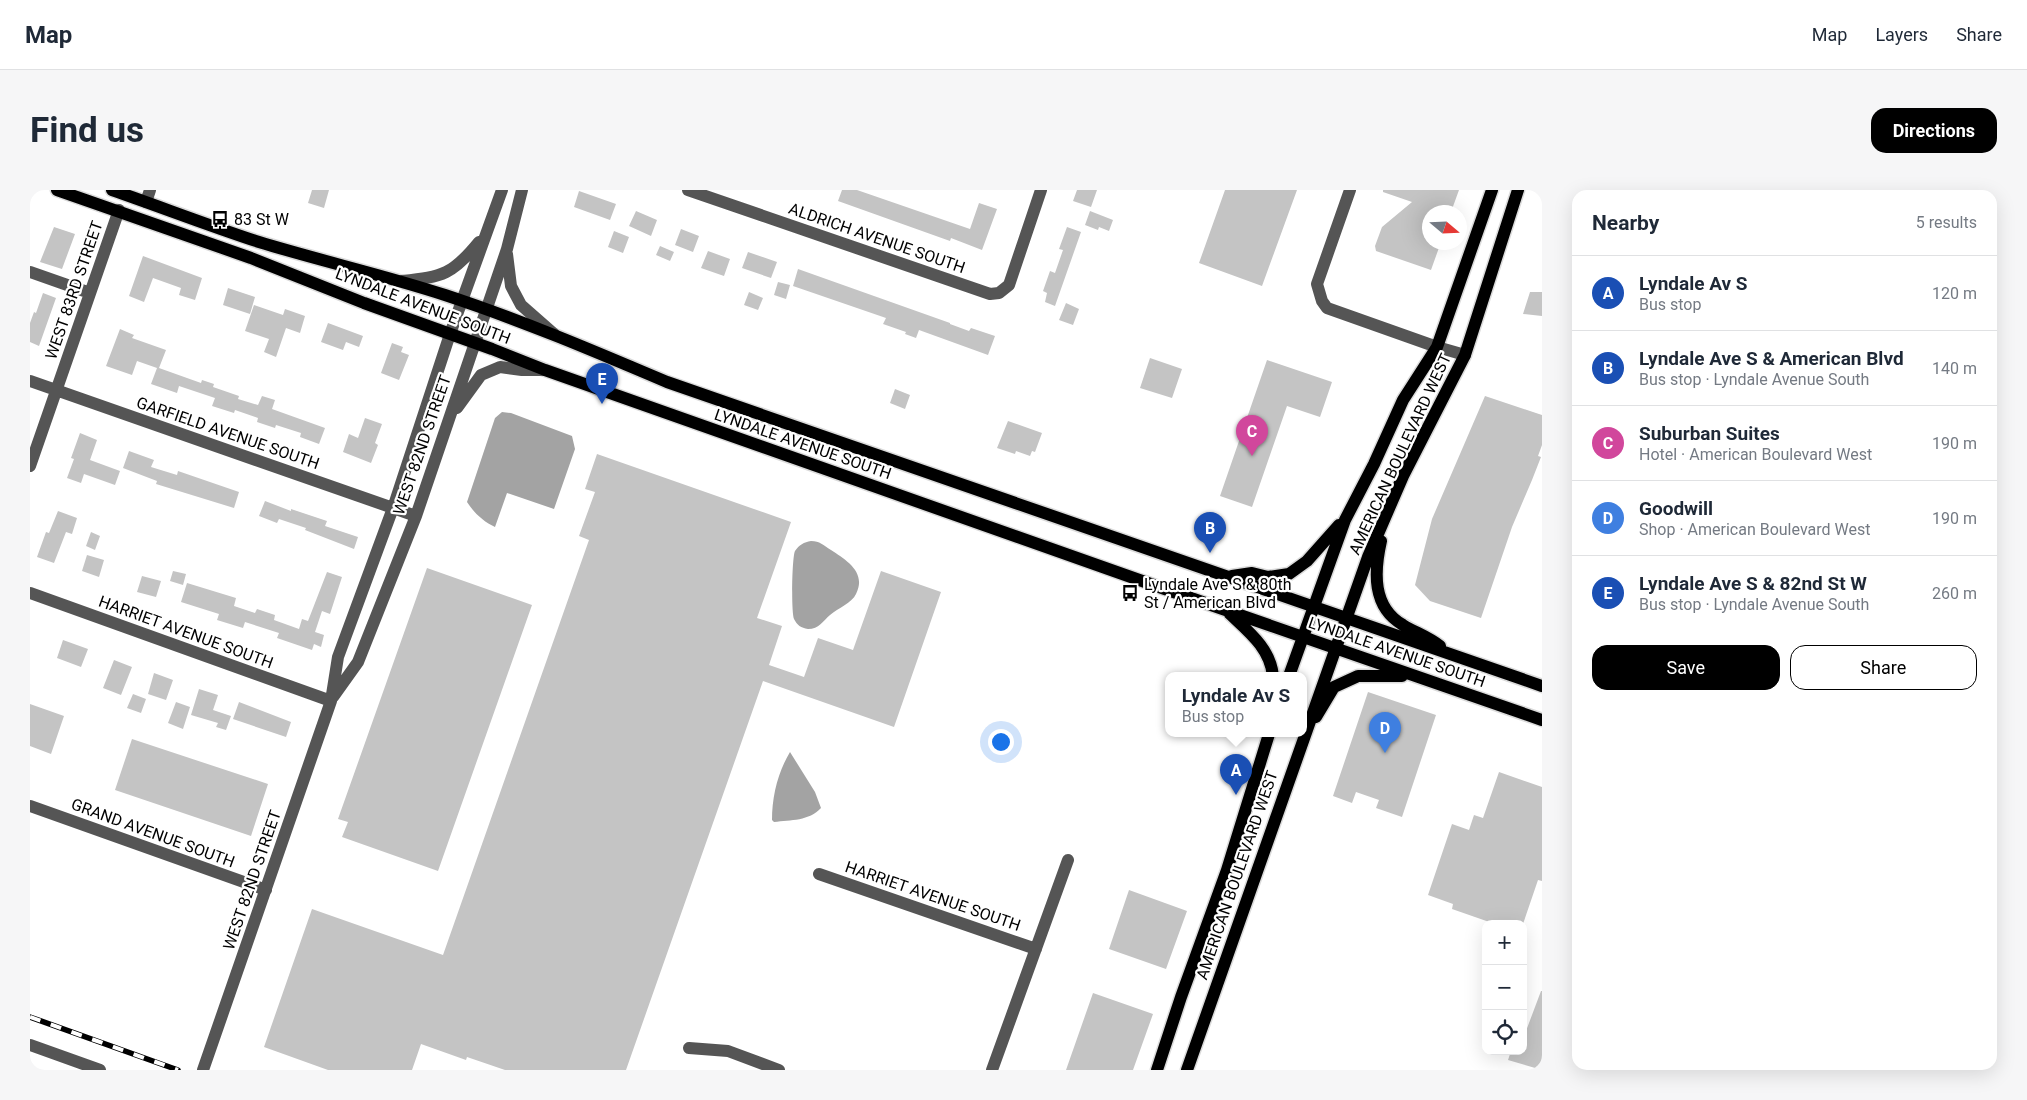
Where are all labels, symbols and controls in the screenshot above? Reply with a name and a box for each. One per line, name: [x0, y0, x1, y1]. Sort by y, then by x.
text: Map: [25, 21, 72, 49]
text: Map: [1812, 24, 1847, 45]
text: Layers: [1875, 24, 1928, 45]
text: Share: [1956, 24, 2002, 45]
button: Directions: [1871, 108, 1997, 153]
text: Find us: [30, 110, 144, 151]
street label: ALDRICH AVENUE SOUTH: [786, 199, 968, 277]
north arrow: [1422, 205, 1467, 250]
bus stop icon: 83 St W: [210, 209, 230, 229]
place label: 83 St W: [234, 210, 289, 229]
text: Nearby: [1592, 211, 1659, 235]
text: 5 results: [1916, 213, 1977, 232]
street label: WEST 83RD STREET: [41, 218, 107, 362]
street label: LYNDALE AVENUE SOUTH: [333, 264, 513, 348]
text: Lyndale Av S: [1639, 272, 1748, 295]
text: A: [1603, 284, 1613, 303]
text: 120 m: [1932, 284, 1977, 303]
text: Bus stop: [1639, 295, 1701, 314]
text: Lyndale Ave S & American Blvd: [1639, 347, 1904, 370]
street label: AMERICAN BOULEVARD WEST: [1345, 350, 1455, 558]
text: B: [1603, 359, 1613, 378]
text: 140 m: [1932, 359, 1977, 378]
pin: E: [586, 363, 618, 404]
text: Bus stop · Lyndale Avenue South: [1639, 370, 1869, 389]
street label: WEST 82ND STREET: [389, 372, 455, 517]
street label: GARFIELD AVENUE SOUTH: [134, 393, 322, 473]
street label: LYNDALE AVENUE SOUTH: [712, 405, 894, 483]
pin: C: [1236, 415, 1268, 456]
text: Suburban Suites: [1639, 422, 1780, 445]
text: C: [1603, 434, 1613, 453]
text: 190 m: [1932, 434, 1977, 453]
text: Hotel · American Boulevard West: [1639, 445, 1872, 464]
text: Goodwill: [1639, 497, 1713, 520]
text: D: [1603, 509, 1613, 528]
text: 190 m: [1932, 509, 1977, 528]
pin: B: [1194, 512, 1226, 553]
text: Shop · American Boulevard West: [1639, 520, 1870, 539]
text: Lyndale Ave S & 82nd St W: [1639, 572, 1867, 595]
place label: Lyndale Ave S & 80th St / American Blvd: [1144, 575, 1292, 612]
bus stop icon: Lyndale Ave S & 80th St / American Blvd: [1120, 583, 1140, 603]
text: E: [1604, 584, 1613, 603]
text: 260 m: [1932, 584, 1977, 603]
street label: HARRIET AVENUE SOUTH: [96, 592, 276, 672]
text: Bus stop · Lyndale Avenue South: [1639, 595, 1869, 614]
street label: LYNDALE AVENUE SOUTH: [1306, 613, 1488, 691]
button: Save: [1592, 645, 1780, 690]
button: Share: [1790, 645, 1977, 690]
popup: [1165, 672, 1307, 737]
text: Lyndale Av S: [1182, 684, 1290, 707]
text: Bus stop: [1182, 707, 1244, 726]
pin: D: [1369, 712, 1401, 753]
your location: [988, 729, 1014, 755]
pin: A: [1220, 754, 1252, 795]
street label: AMERICAN BOULEVARD WEST: [1192, 768, 1282, 982]
street label: GRAND AVENUE SOUTH: [69, 795, 237, 871]
street label: WEST 82ND STREET: [219, 807, 285, 952]
street label: HARRIET AVENUE SOUTH: [843, 857, 1023, 935]
map controls: [1482, 920, 1527, 1055]
button: +: [1482, 920, 1527, 965]
button: −: [1482, 965, 1527, 1010]
button: locate: [1482, 1010, 1527, 1055]

